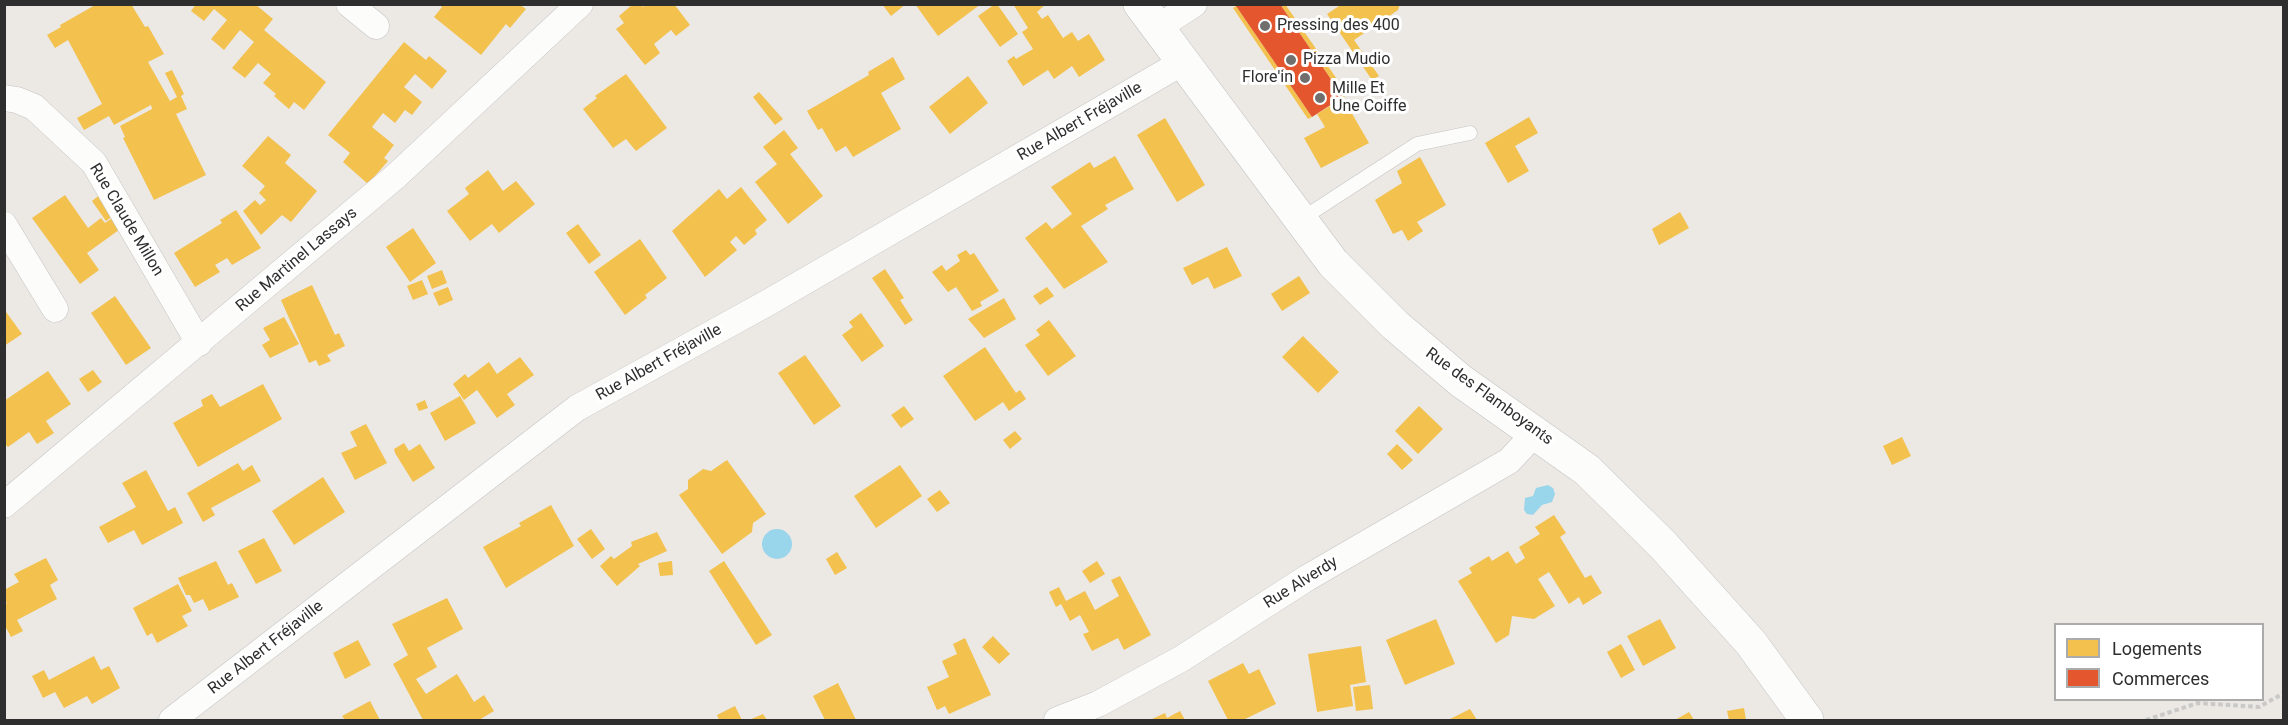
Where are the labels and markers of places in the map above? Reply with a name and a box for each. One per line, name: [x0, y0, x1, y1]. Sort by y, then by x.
place label: Pressing des 400: [1277, 16, 1400, 36]
marker: Pressing des 400: [1258, 19, 1272, 33]
place label: Pizza Mudio: [1303, 50, 1390, 70]
marker: Pizza Mudio: [1284, 53, 1298, 67]
place label: Flore'in: [1242, 68, 1293, 88]
marker: Flore'in: [1298, 71, 1312, 85]
place label: Mille Et Une Coiffe: [1332, 79, 1407, 117]
marker: Mille Et Une Coiffe: [1313, 91, 1327, 105]

